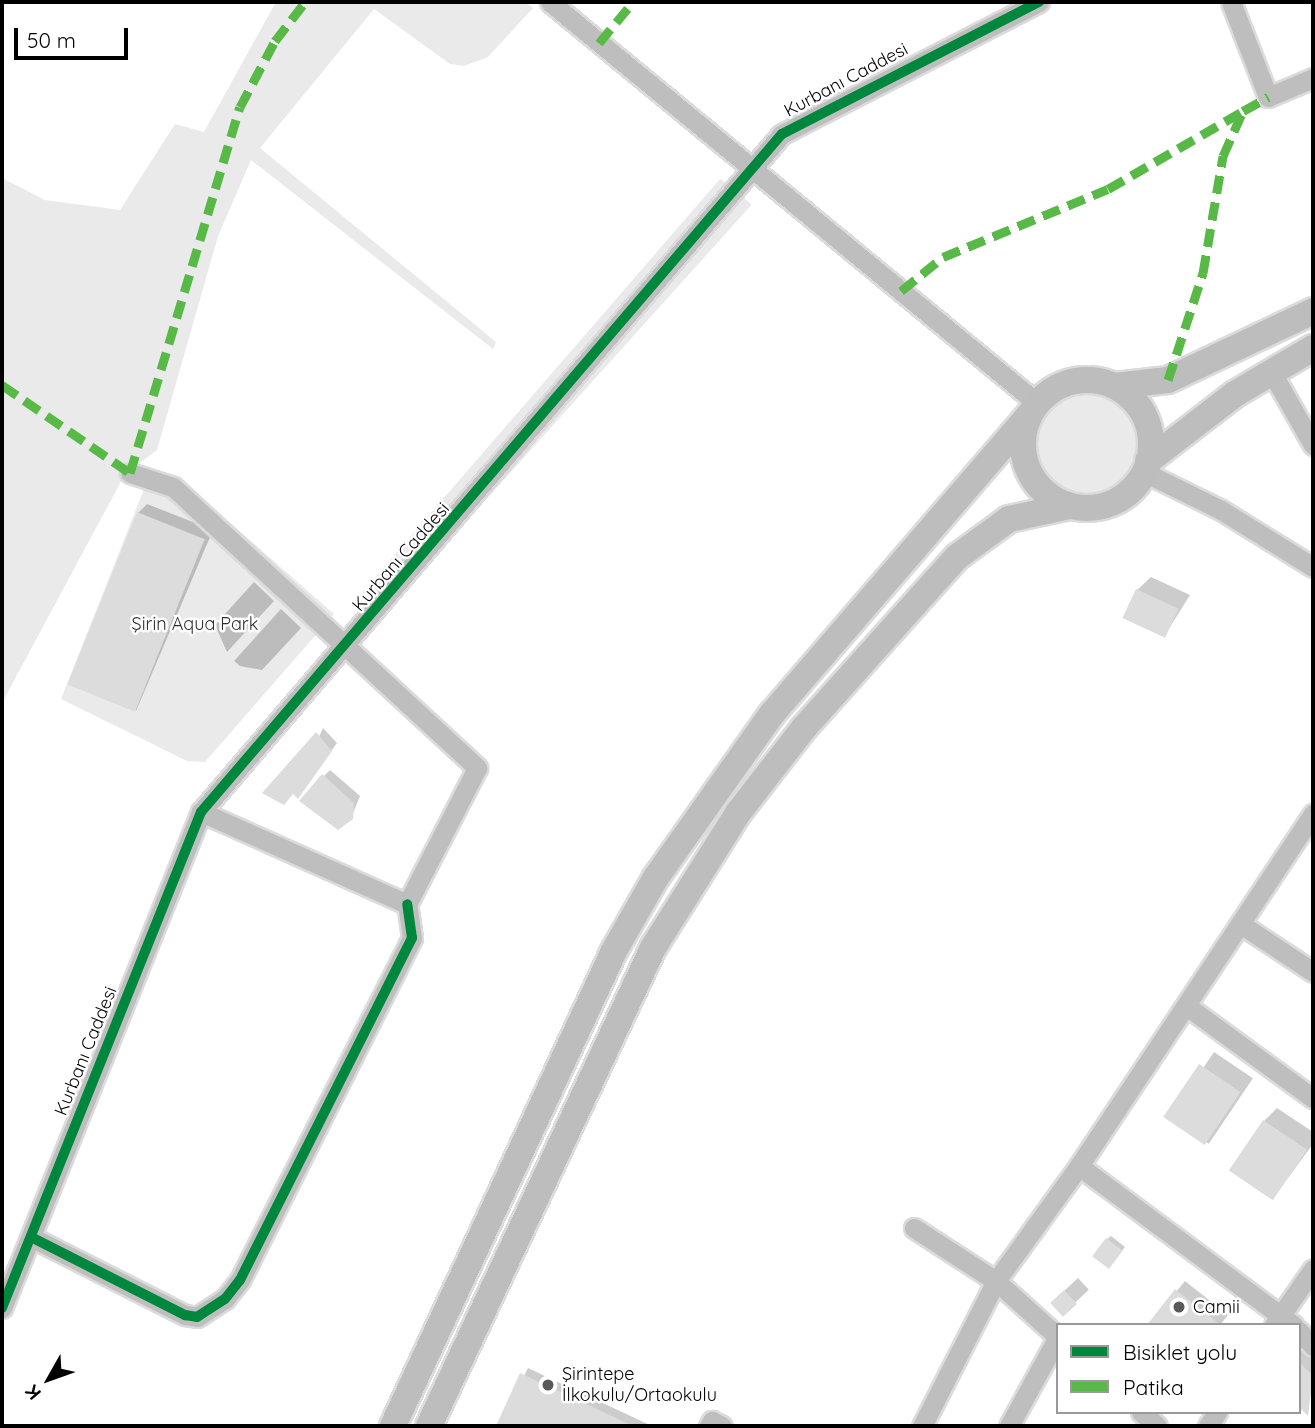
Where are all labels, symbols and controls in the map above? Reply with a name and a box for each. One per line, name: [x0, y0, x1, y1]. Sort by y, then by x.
scale bar: [18, 14, 131, 58]
text: 50 m: [27, 27, 76, 53]
street label: Kurbanı Caddesi: [780, 38, 912, 122]
street label: Kurbanı Caddesi: [348, 498, 454, 616]
park label: Şirin Aqua Park: [132, 613, 258, 635]
street label: Kurbanı Caddesi: [50, 983, 122, 1119]
place label: Camii: [1193, 1296, 1240, 1318]
marker: Camii: [1171, 1299, 1187, 1315]
legend: [1056, 1323, 1301, 1414]
text: Bisiklet yolu: [1123, 1339, 1237, 1365]
north arrow: [14, 1344, 84, 1414]
place label: Şirintepe İlkokulu/Ortaokulu: [562, 1364, 717, 1406]
text: Patika: [1123, 1374, 1184, 1400]
marker: Şirintepe İlkokulu/Ortaokulu: [540, 1377, 556, 1393]
text: K: [20, 1380, 46, 1405]

